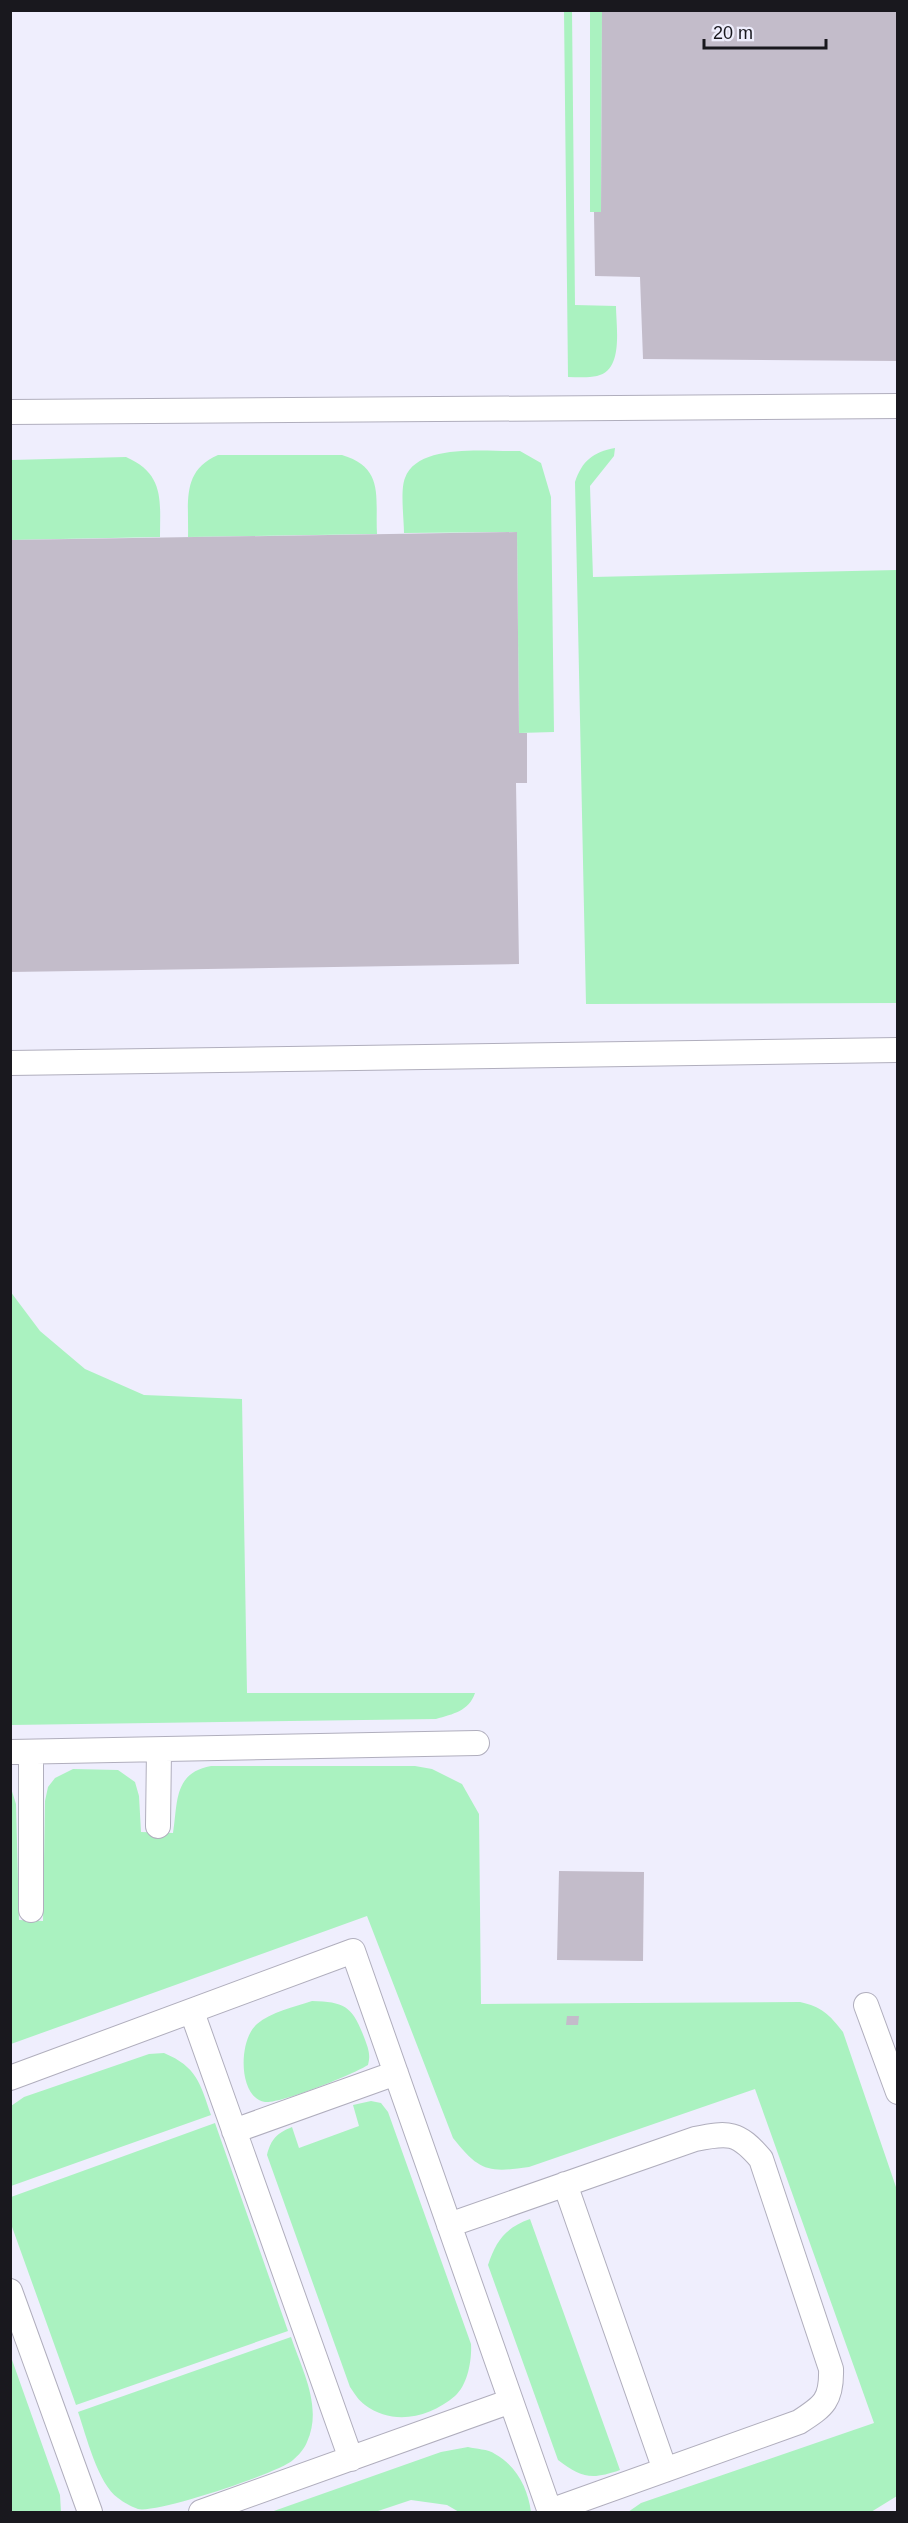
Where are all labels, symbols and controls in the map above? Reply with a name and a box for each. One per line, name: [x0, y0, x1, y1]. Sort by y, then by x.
scale bar: [704, 12, 826, 50]
text: 20 m: [713, 23, 753, 43]

